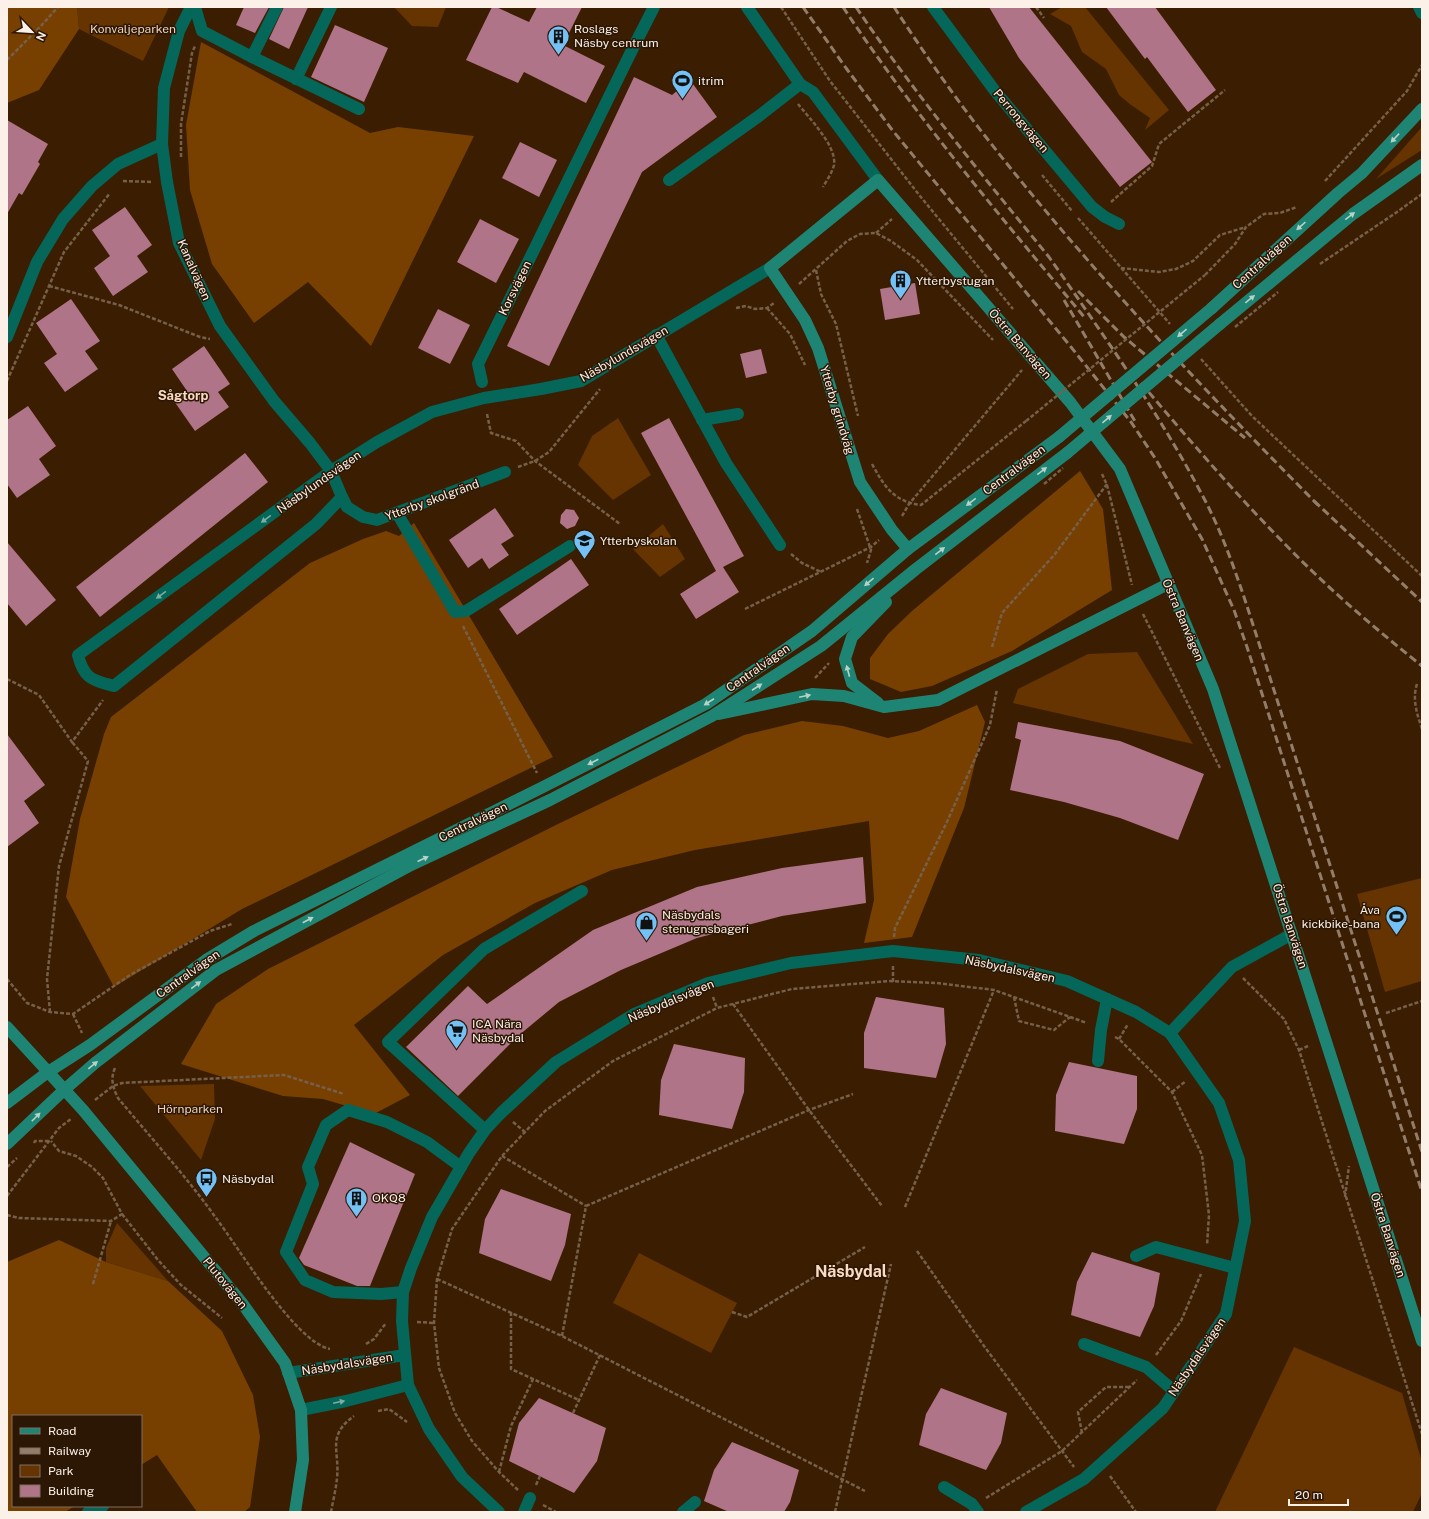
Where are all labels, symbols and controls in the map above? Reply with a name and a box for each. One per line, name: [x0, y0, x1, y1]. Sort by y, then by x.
north arrow: [12, 12, 52, 52]
park label: Konvaljeparken: [90, 22, 176, 36]
place label: Roslags Näsby centrum: [574, 22, 659, 50]
building icon: Roslags Näsby centrum: [545, 23, 571, 56]
text: N: [34, 30, 48, 43]
sports icon: itrim: [669, 68, 695, 101]
place label: itrim: [698, 74, 724, 88]
street label: Perrongvägen: [990, 86, 1052, 156]
one-way arrow: [1391, 132, 1400, 143]
one-way arrow: [1345, 212, 1356, 221]
one-way arrow: [1296, 222, 1306, 231]
street label: Centralvägen: [1230, 232, 1294, 292]
street label: Kanalvägen: [174, 237, 214, 303]
street label: Korsvägen: [496, 258, 534, 318]
building icon: Ytterbystugan: [887, 268, 913, 301]
place label: Ytterbystugan: [916, 274, 995, 288]
one-way arrow: [1244, 294, 1255, 303]
street label: Östra Banvägen: [986, 306, 1054, 382]
street label: Näsbylundsvägen: [577, 323, 671, 385]
one-way arrow: [1177, 329, 1187, 338]
street label: Ytterby grindväg: [817, 364, 857, 456]
district label: Sågtorp: [158, 388, 208, 403]
one-way arrow: [1102, 414, 1112, 423]
street label: Centralvägen: [980, 442, 1048, 498]
street label: Näsbylundsvägen: [274, 448, 364, 516]
one-way arrow: [1037, 467, 1048, 476]
street label: Ytterby skolgränd: [383, 477, 481, 523]
one-way arrow: [966, 498, 977, 506]
one-way arrow: [261, 514, 271, 522]
school or university icon: Ytterbyskolan: [572, 528, 598, 561]
place label: Ytterbyskolan: [600, 534, 677, 548]
one-way arrow: [934, 547, 945, 555]
street label: Östra Banvägen: [1159, 577, 1207, 663]
one-way arrow: [864, 578, 874, 587]
one-way arrow: [155, 591, 166, 599]
street label: Centralvägen: [724, 641, 793, 695]
one-way arrow: [845, 665, 851, 677]
one-way arrow: [752, 683, 762, 691]
one-way arrow: [799, 692, 811, 698]
one-way arrow: [704, 698, 714, 706]
one-way arrow: [588, 758, 599, 765]
street label: Centralvägen: [436, 799, 510, 845]
one-way arrow: [418, 856, 429, 862]
street label: Östra Banvägen: [1270, 882, 1310, 970]
place label: Åva kickbike-bana: [1302, 903, 1380, 931]
sports icon: Åva kickbike-bana: [1383, 904, 1409, 937]
place label: Näsbydals stenugnsbageri: [662, 908, 749, 936]
shop icon: Näsbydals stenugnsbageri: [633, 909, 659, 942]
one-way arrow: [303, 916, 314, 923]
street label: Centralvägen: [154, 947, 223, 1001]
street label: Näsbydalsvägen: [964, 953, 1056, 985]
street label: Näsbydalsvägen: [626, 977, 716, 1025]
one-way arrow: [191, 981, 202, 990]
place label: ICA Nära Näsbydal: [472, 1017, 525, 1045]
supermarket icon: ICA Nära Näsbydal: [444, 1018, 470, 1051]
one-way arrow: [88, 1060, 99, 1069]
park label: Hörnparken: [157, 1102, 223, 1116]
one-way arrow: [31, 1113, 40, 1122]
bus stop icon: Näsbydal: [193, 1166, 219, 1199]
place label: Näsbydal: [222, 1172, 275, 1186]
building icon: OKQ8: [344, 1185, 370, 1218]
place label: OKQ8: [372, 1191, 406, 1205]
street label: Östra Banvägen: [1368, 1191, 1408, 1279]
street label: Plutovägen: [200, 1254, 250, 1312]
district label: Näsbydal: [815, 1262, 887, 1281]
street label: Näsbydalsvägen: [1166, 1315, 1229, 1399]
street label: Näsbydalsvägen: [301, 1350, 394, 1378]
one-way arrow: [333, 1399, 345, 1405]
legend: [12, 1415, 142, 1507]
text: Road: [48, 1424, 76, 1438]
text: Railway: [48, 1444, 92, 1458]
text: Park: [48, 1464, 74, 1478]
scale bar: [1289, 1481, 1348, 1507]
text: Building: [48, 1484, 94, 1498]
text: 20 m: [1295, 1488, 1323, 1502]

